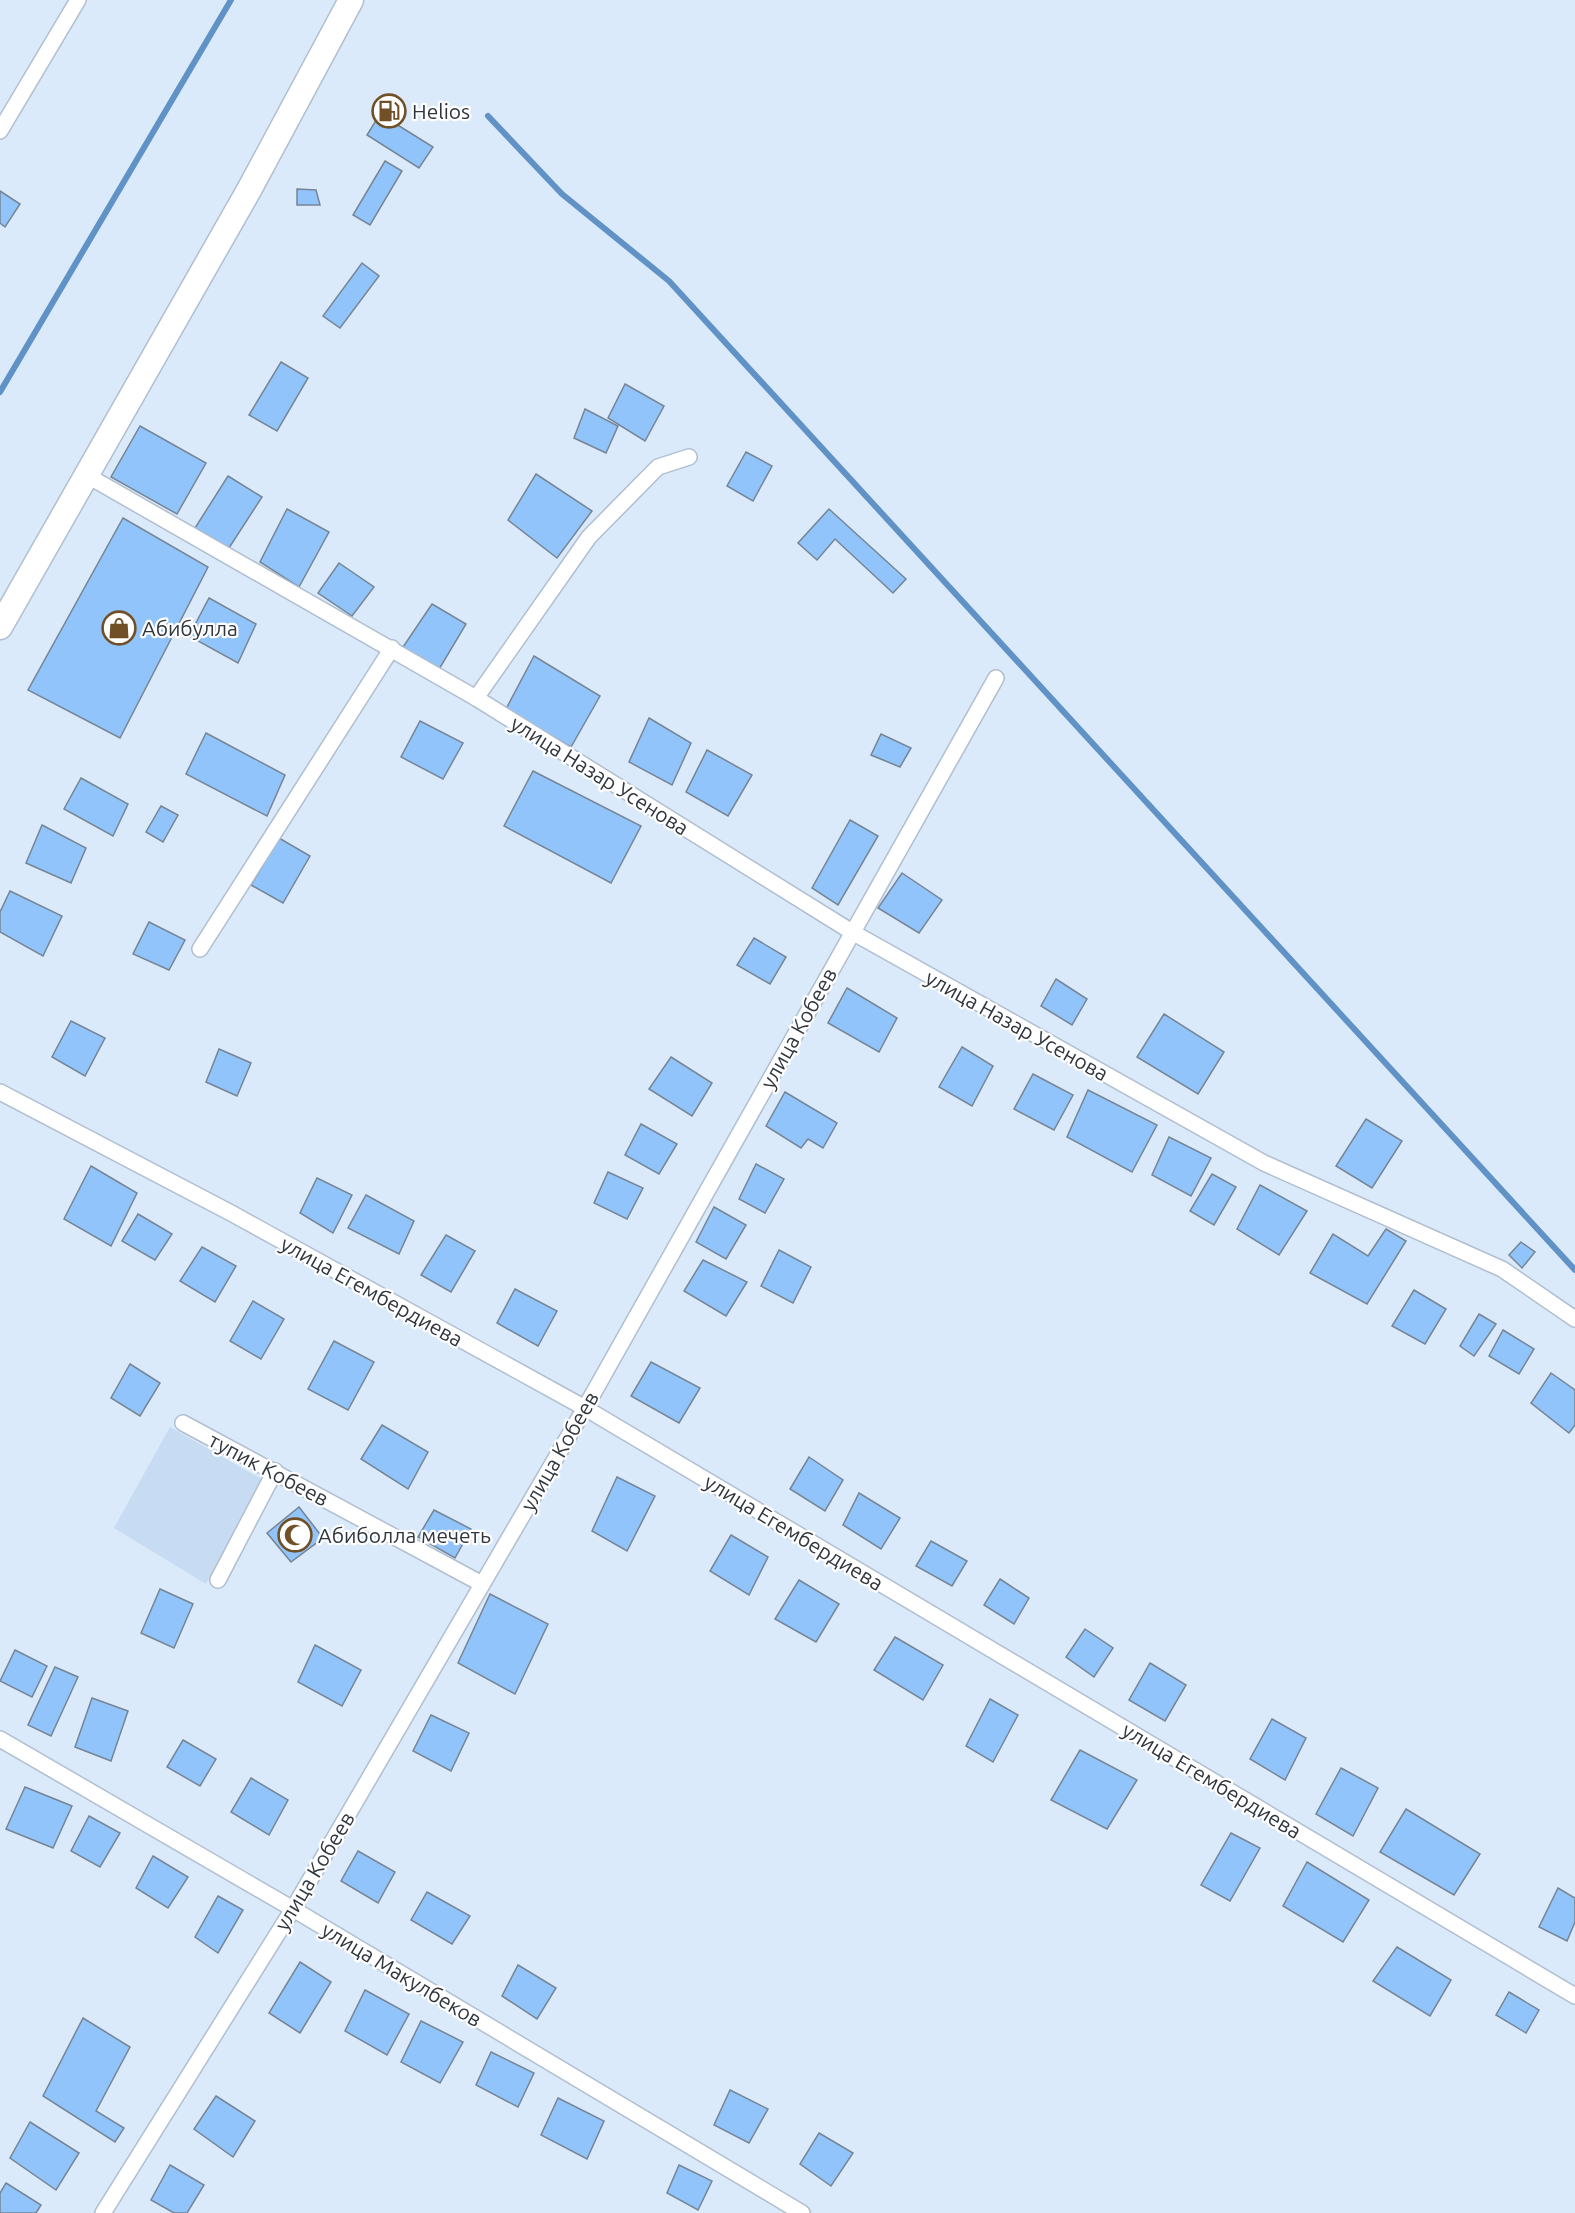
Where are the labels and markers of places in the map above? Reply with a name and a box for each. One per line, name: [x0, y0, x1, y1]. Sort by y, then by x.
fuel station icon: Helios: [371, 93, 407, 129]
place label: Helios: [412, 99, 470, 123]
shop icon: Абибулла: [101, 610, 137, 646]
place label: Абибулла: [142, 616, 238, 640]
mosque icon: Абиболла мечеть: [277, 1517, 313, 1553]
place label: Абиболла мечеть: [318, 1523, 491, 1547]

